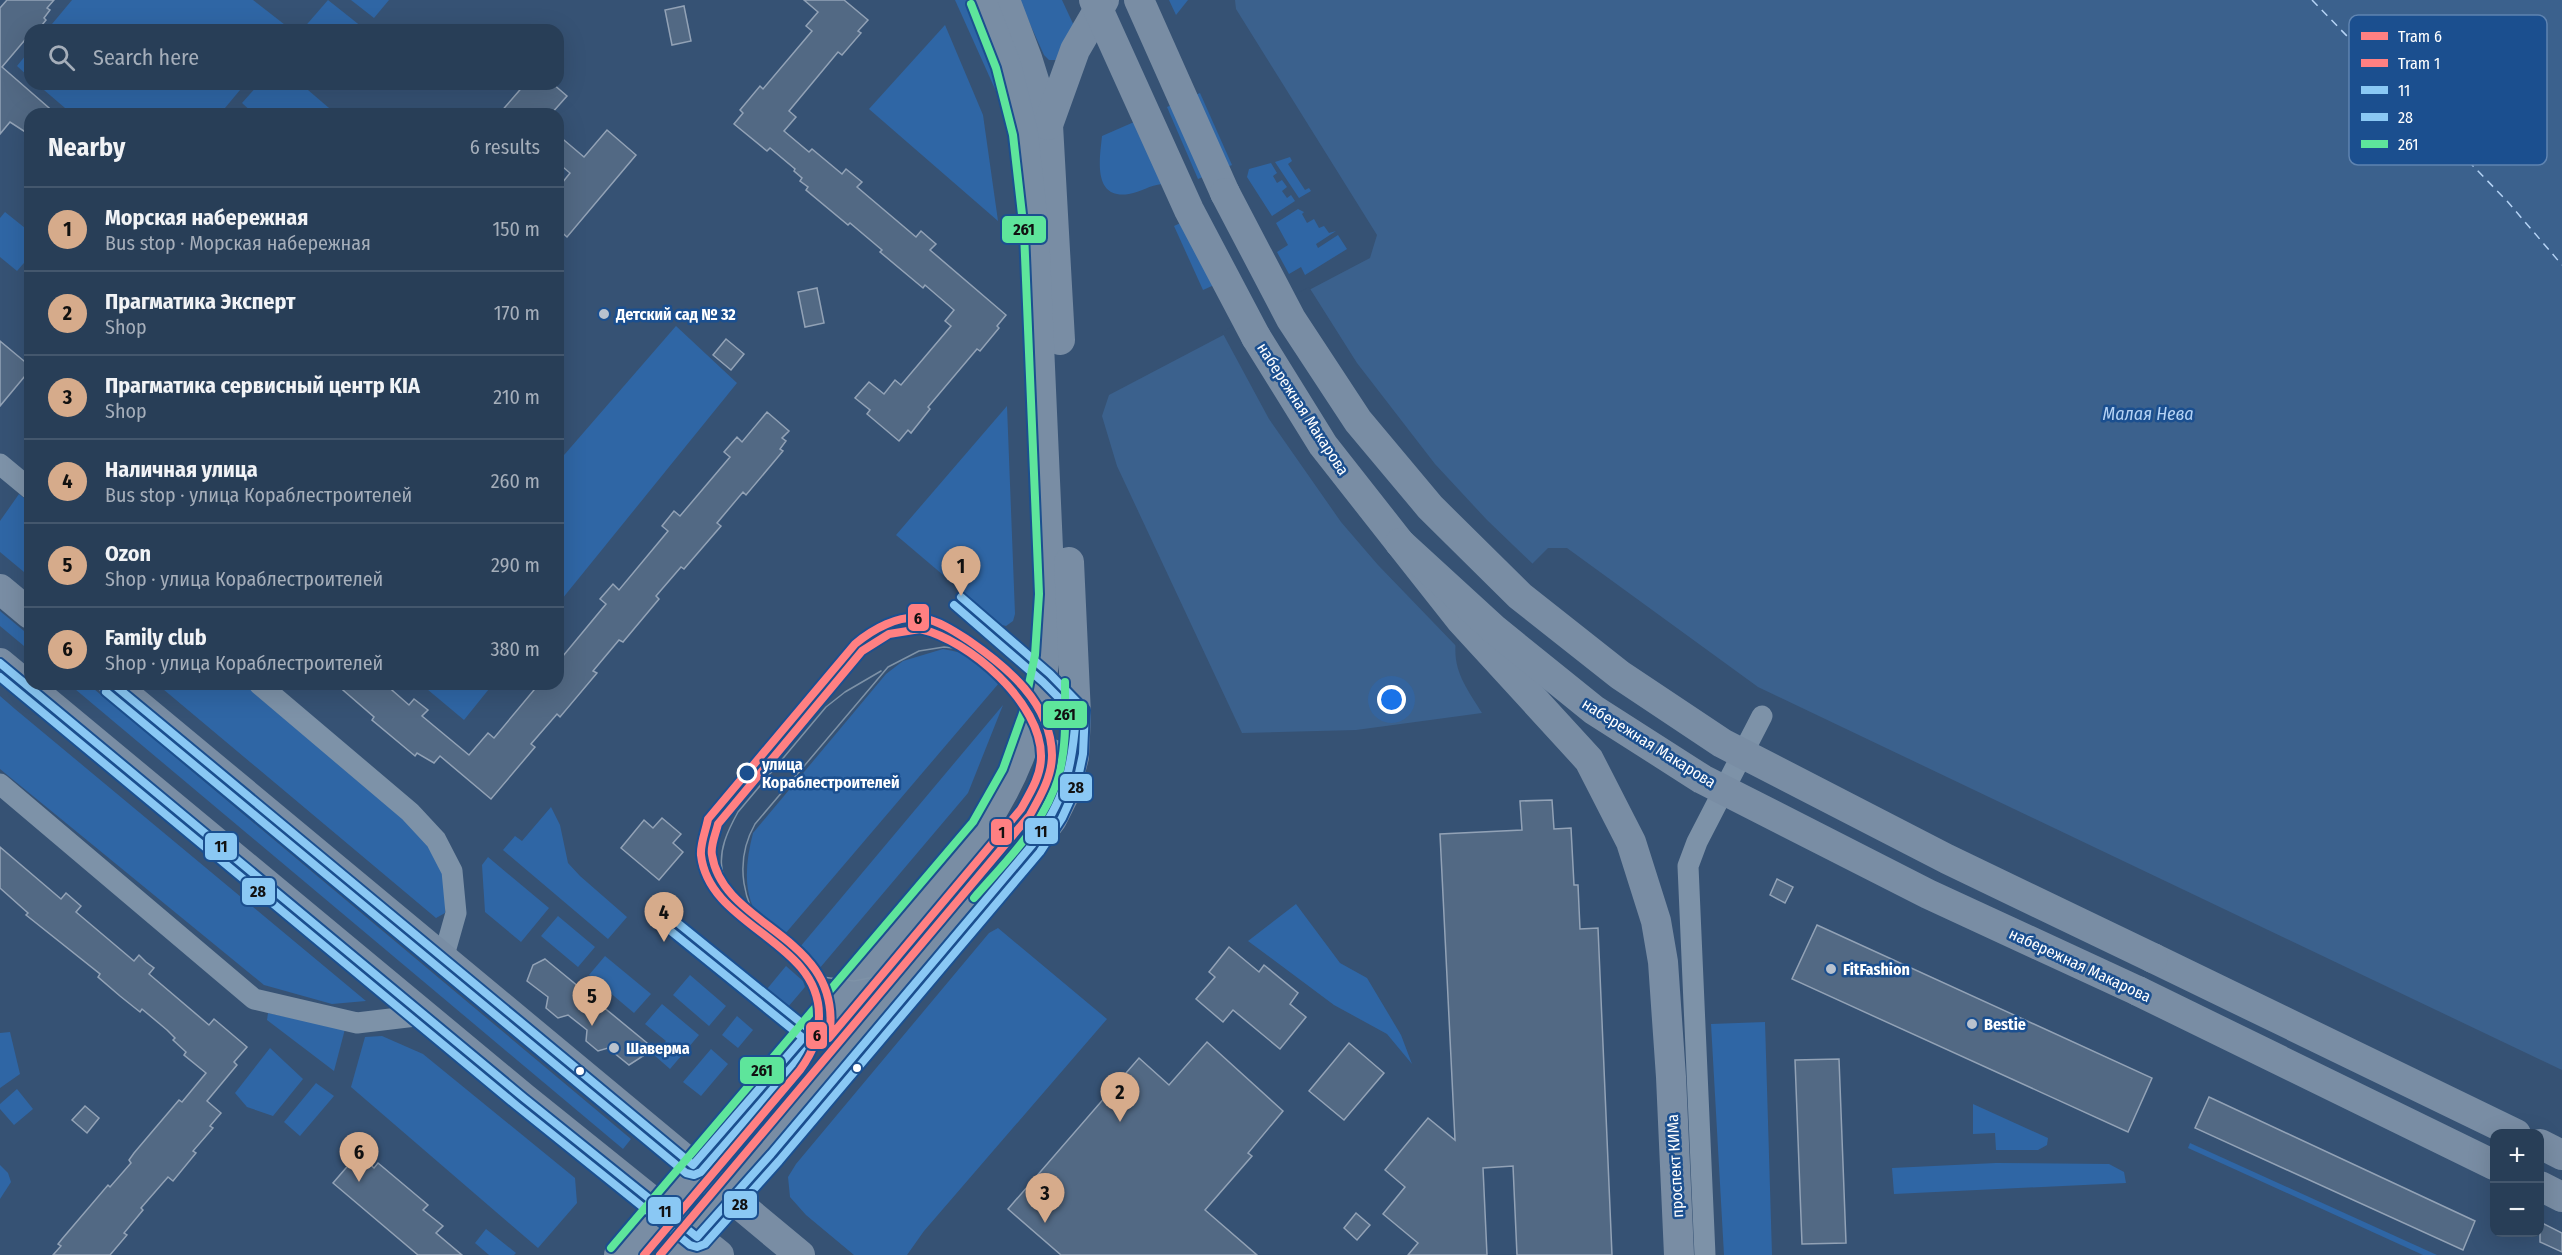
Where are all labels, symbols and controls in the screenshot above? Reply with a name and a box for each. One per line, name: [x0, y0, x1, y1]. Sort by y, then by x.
legend: [2349, 15, 2547, 165]
search box: [24, 24, 564, 90]
text: Tram 6: [2398, 27, 2442, 46]
icon: search: [45, 41, 78, 74]
text: Search here: [93, 44, 199, 71]
text: Tram 1: [2398, 54, 2440, 73]
text: 11: [2398, 81, 2410, 100]
text: 28: [2398, 108, 2413, 127]
text: Nearby: [48, 132, 125, 163]
text: 6 results: [470, 135, 540, 159]
text: 261: [2398, 135, 2419, 154]
text: Морская набережная: [105, 204, 308, 231]
line badge: 261: [1001, 215, 1047, 244]
text: 1: [63, 217, 72, 241]
text: 150 m: [493, 217, 540, 241]
text: 261: [1012, 220, 1035, 239]
text: Bus stop · Морская набережная: [105, 231, 371, 255]
text: Прагматика Эксперт: [105, 288, 295, 315]
text: 2: [63, 301, 72, 325]
text: 170 m: [494, 301, 540, 325]
place label: Детский сад № 32: [615, 305, 736, 324]
marker: Детский сад № 32: [597, 307, 611, 321]
text: Shop: [105, 315, 147, 339]
street label: набережная Макарова: [1253, 339, 1353, 479]
text: Прагматика сервисный центр KIA: [105, 372, 420, 399]
text: 3: [63, 385, 72, 409]
text: 210 m: [493, 385, 540, 409]
text: Shop: [105, 399, 147, 423]
water label: Малая Нева: [2102, 403, 2194, 425]
text: Наличная улица: [105, 456, 258, 483]
text: 4: [62, 469, 73, 493]
text: 260 m: [491, 469, 540, 493]
text: Bus stop · улица Кораблестроителей: [105, 483, 412, 507]
text: Ozon: [105, 540, 151, 567]
pin: 1: [942, 546, 980, 596]
text: 5: [63, 553, 72, 577]
text: 290 m: [491, 553, 540, 577]
text: Shop · улица Кораблестроителей: [105, 567, 383, 591]
line badge: 6: [907, 603, 930, 632]
text: 6: [914, 609, 922, 628]
text: Family club: [105, 624, 207, 651]
text: 6: [62, 637, 73, 661]
text: 380 m: [490, 637, 540, 661]
text: Shop · улица Кораблестроителей: [105, 651, 383, 675]
your location: [1377, 685, 1406, 714]
street label: набережная Макарова: [1579, 694, 1720, 792]
line badge: 261: [1042, 700, 1088, 729]
text: 261: [1053, 705, 1076, 724]
place label: улица Кораблестроителей: [761, 755, 900, 792]
marker: улица Кораблестроителей: [737, 763, 757, 783]
line badge: 28: [1059, 773, 1093, 802]
text: 28: [1067, 778, 1084, 797]
line badge: 11: [1024, 817, 1059, 845]
line badge: 1: [990, 818, 1013, 846]
text: 11: [1034, 822, 1048, 841]
text: 1: [999, 823, 1005, 842]
line badge: 11: [204, 832, 238, 861]
text: 11: [214, 837, 228, 856]
line badge: 28: [241, 877, 276, 906]
text: 28: [249, 882, 266, 901]
pin: 4: [644, 892, 684, 942]
street label: набережная Макарова: [2006, 924, 2154, 1006]
place label: FitFashion: [1843, 960, 1910, 979]
marker: FitFashion: [1824, 962, 1838, 976]
pin: 5: [572, 976, 612, 1026]
place label: Bestie: [1984, 1015, 2026, 1034]
marker: Bestie: [1965, 1017, 1979, 1031]
line badge: 6: [805, 1021, 828, 1050]
text: 6: [813, 1026, 821, 1045]
place label: Шаверма: [626, 1039, 690, 1058]
marker: Шаверма: [607, 1041, 621, 1055]
line badge: 261: [739, 1056, 785, 1085]
text: 261: [750, 1061, 773, 1080]
unlabelled marker: [851, 1062, 863, 1074]
unlabelled marker: [574, 1065, 586, 1077]
pin: 2: [1100, 1072, 1140, 1122]
street label: проспект КИМа: [1663, 1113, 1687, 1218]
map controls: [2490, 1129, 2544, 1237]
button: +: [2490, 1129, 2544, 1183]
pin: 6: [340, 1132, 378, 1182]
pin: 3: [1026, 1174, 1064, 1223]
button: −: [2490, 1183, 2544, 1237]
line badge: 28: [723, 1190, 758, 1219]
text: 28: [731, 1195, 748, 1214]
line badge: 11: [647, 1196, 682, 1225]
text: 11: [658, 1202, 672, 1221]

